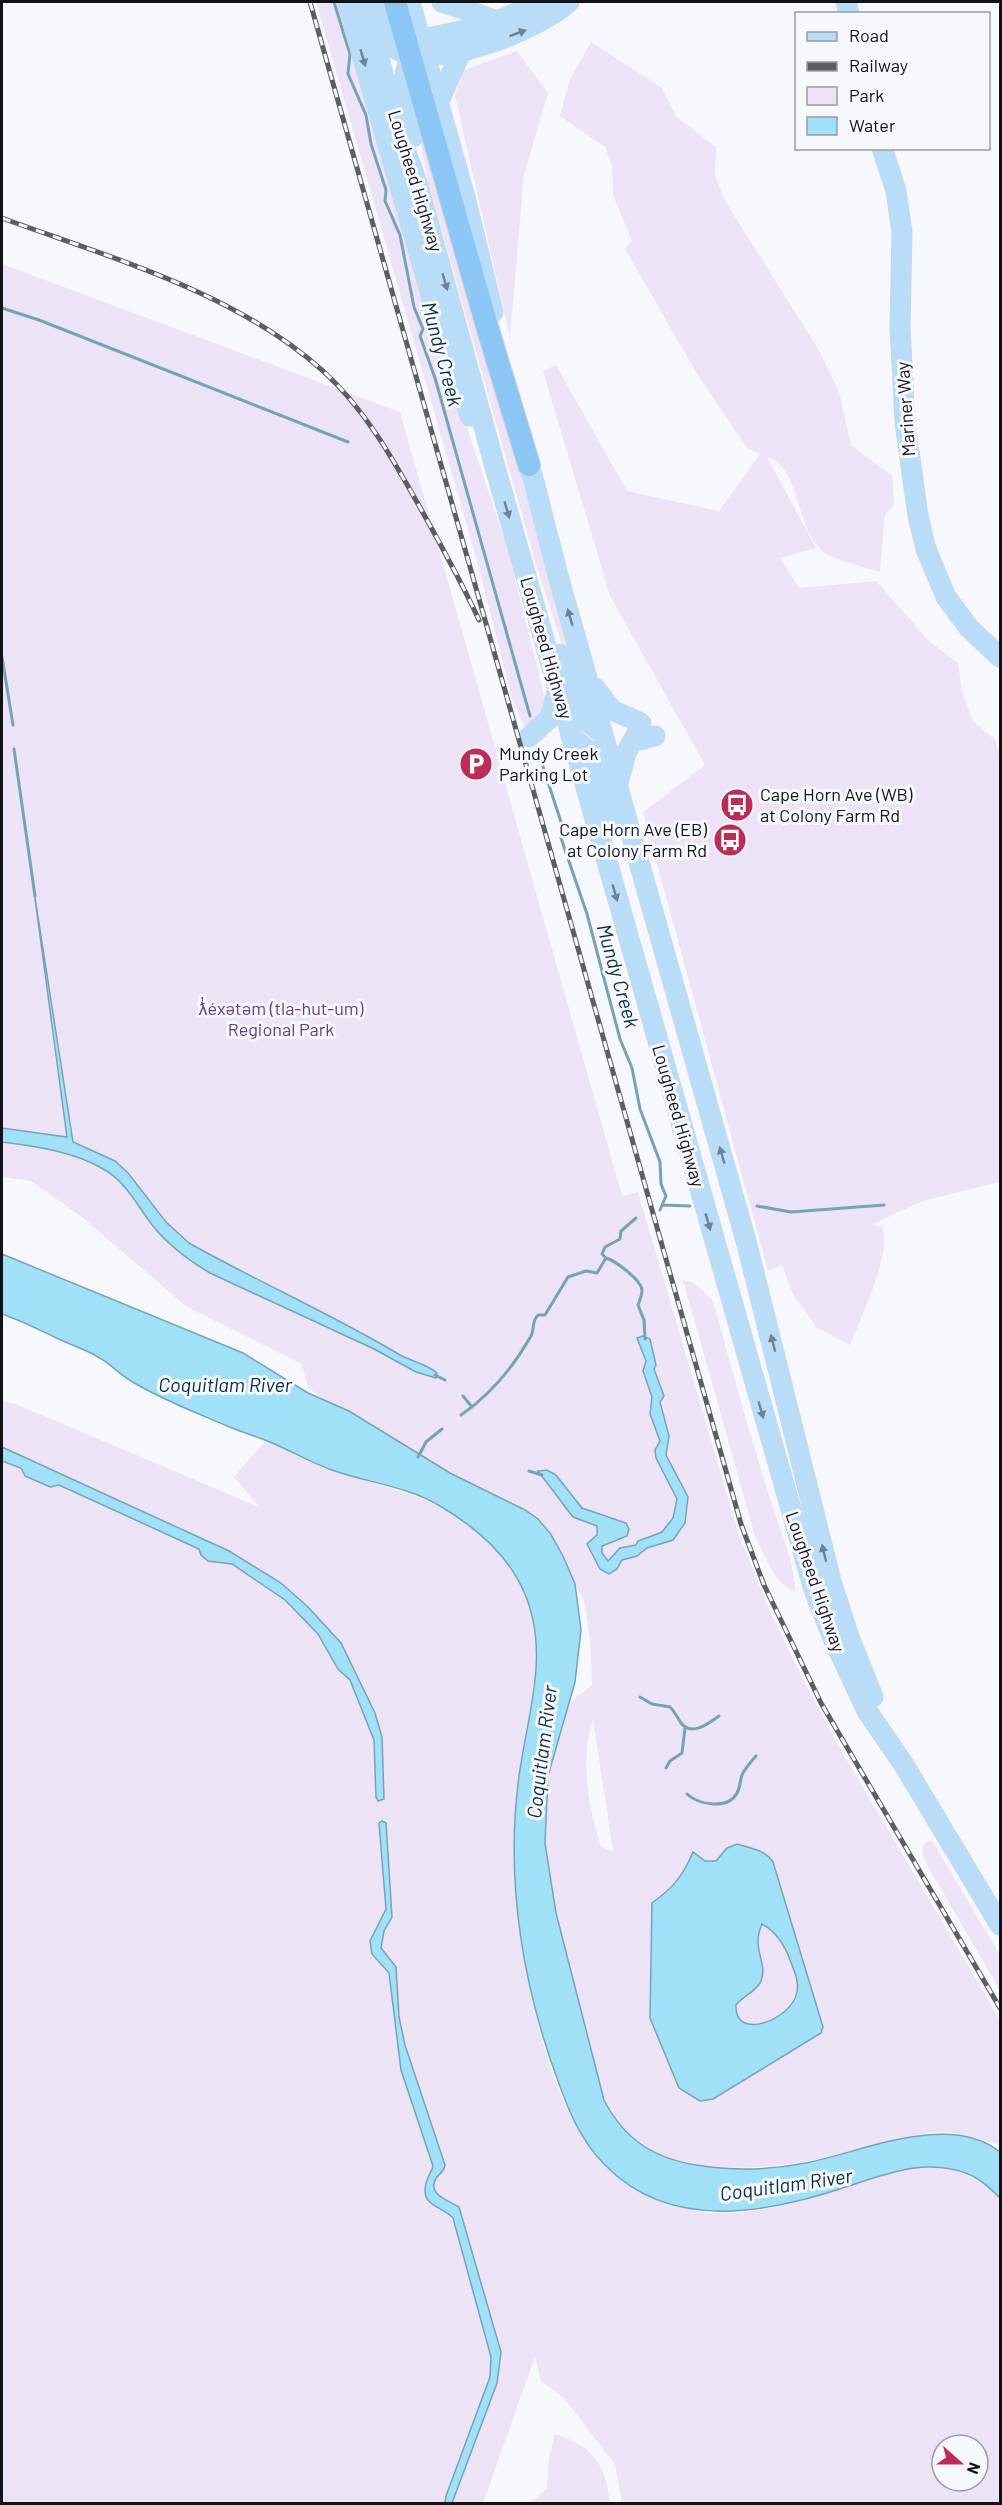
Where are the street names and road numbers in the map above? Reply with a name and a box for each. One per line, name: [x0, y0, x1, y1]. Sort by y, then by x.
street label: Lougheed Highway: [384, 107, 448, 254]
street label: Mariner Way: [891, 361, 919, 457]
street label: Lougheed Highway: [516, 574, 578, 722]
street label: Lougheed Highway: [648, 1042, 710, 1190]
street label: Lougheed Highway: [782, 1509, 850, 1655]

